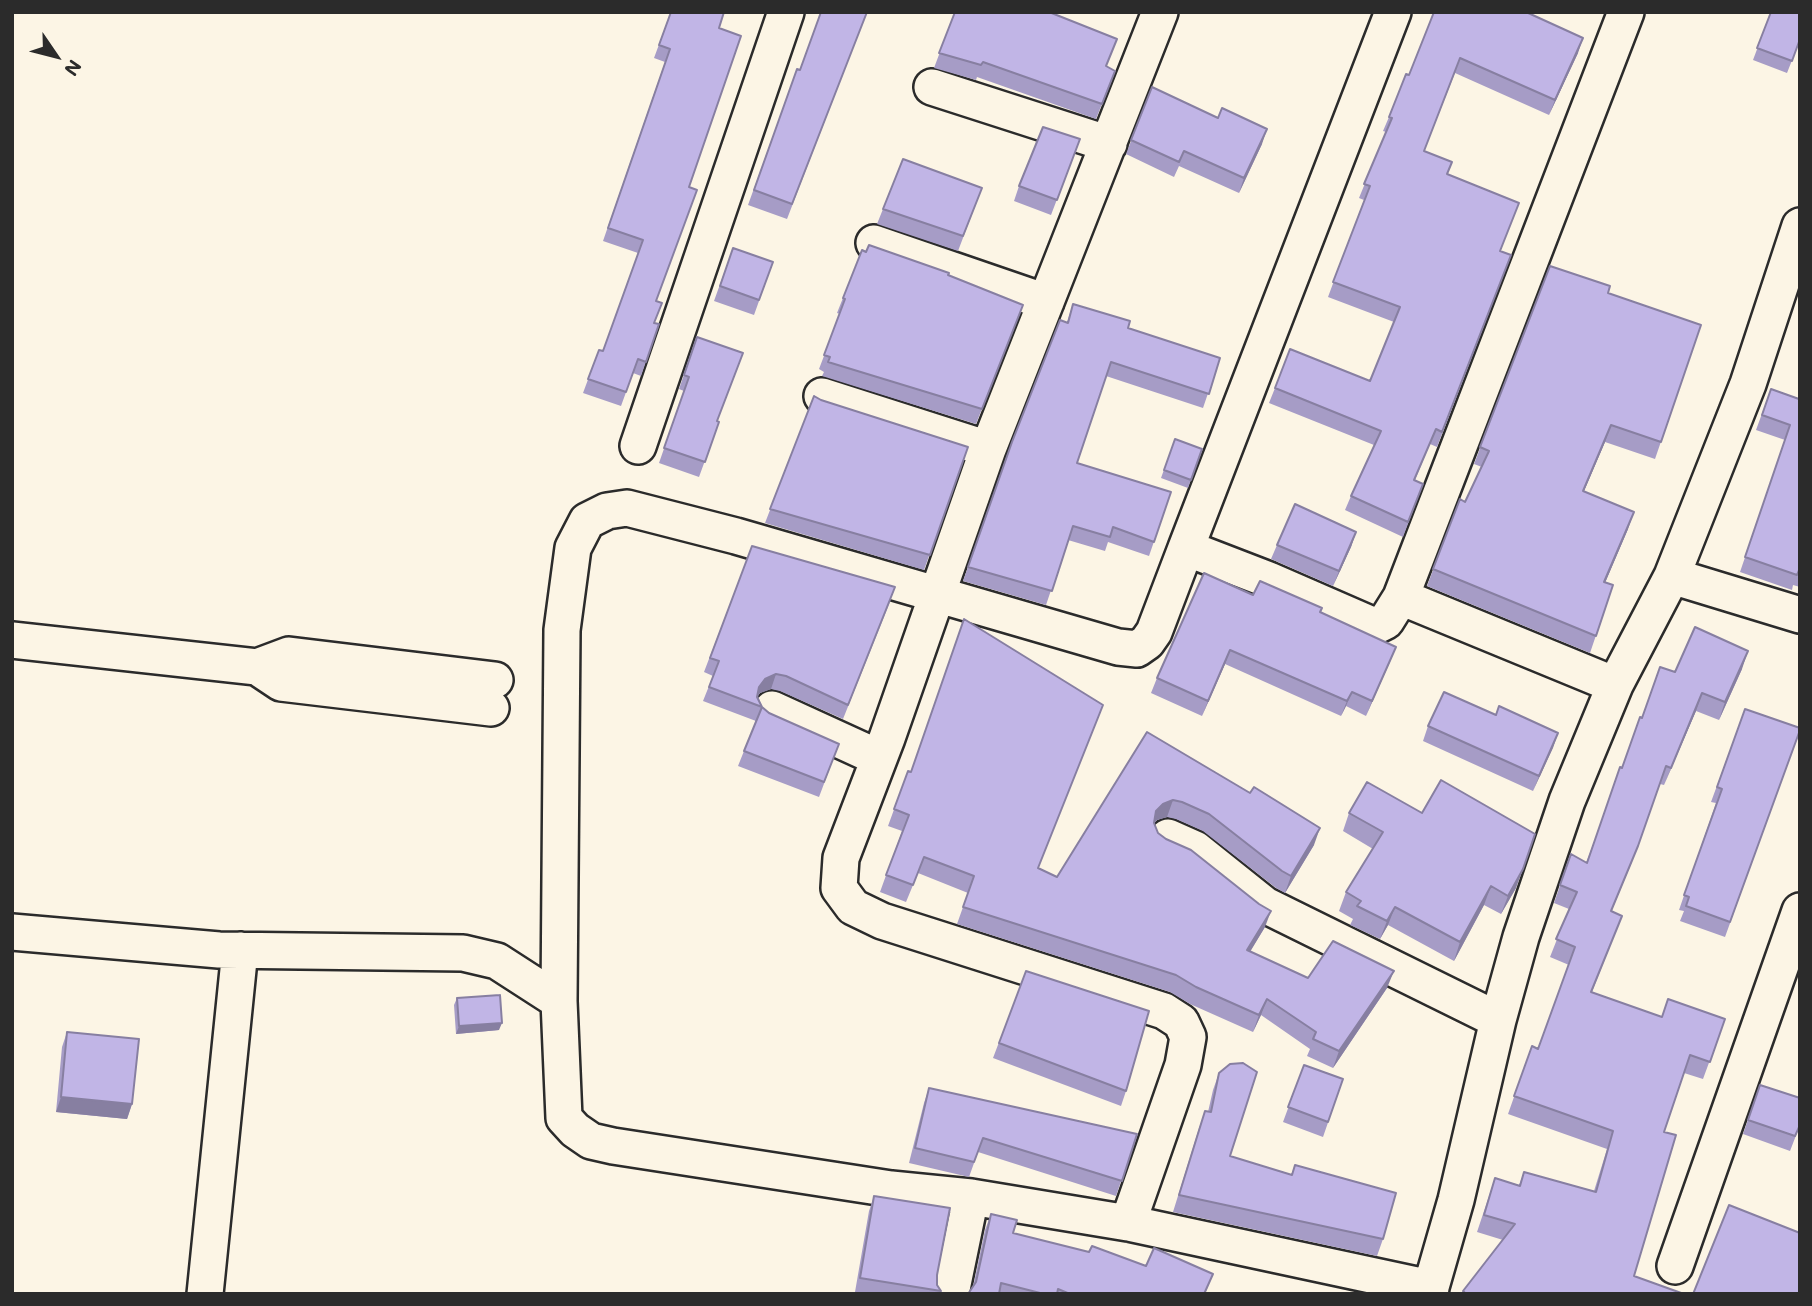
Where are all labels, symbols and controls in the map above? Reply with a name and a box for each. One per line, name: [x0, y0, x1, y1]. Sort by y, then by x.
north arrow: [21, 21, 91, 91]
text: N: [59, 55, 88, 81]

